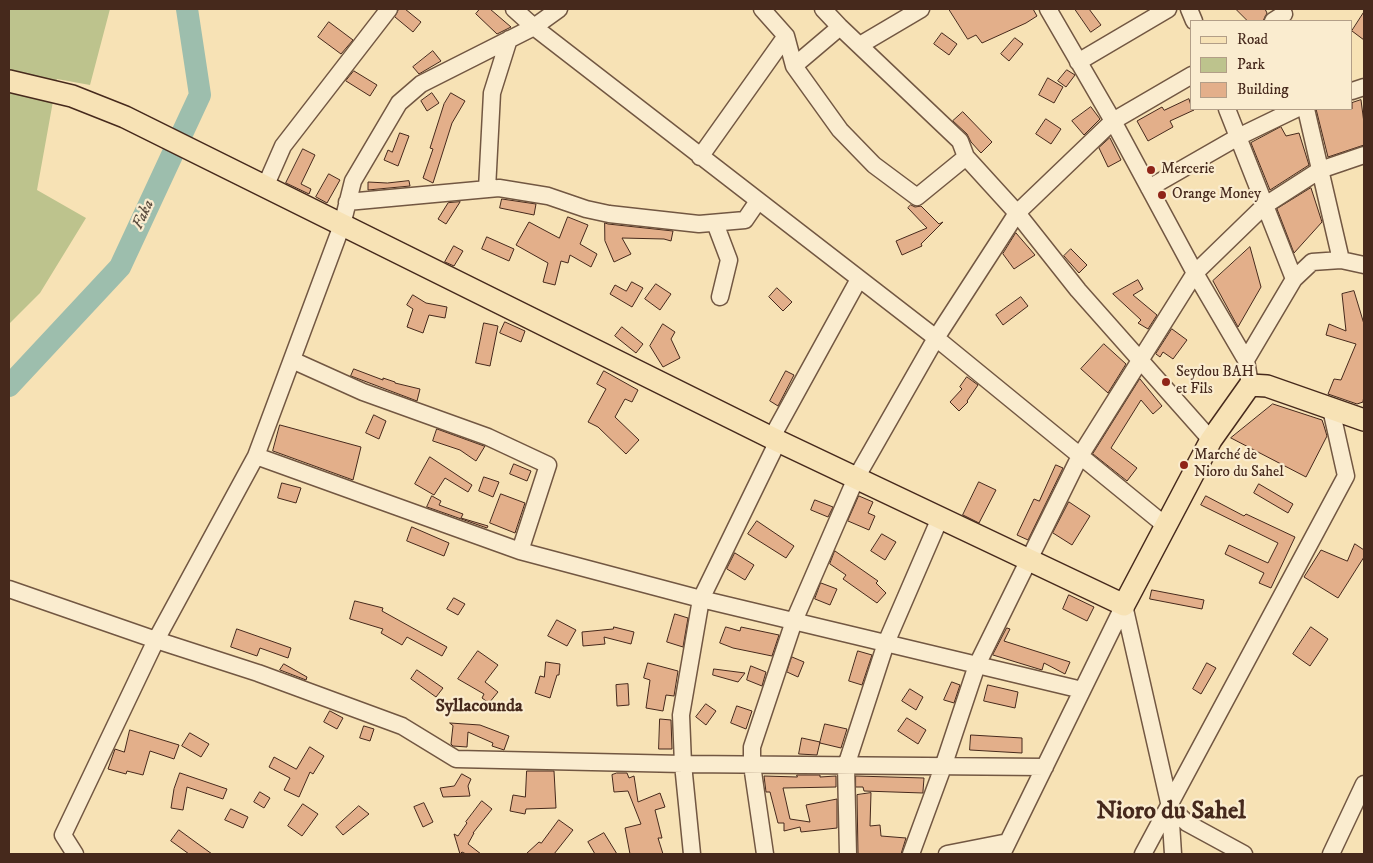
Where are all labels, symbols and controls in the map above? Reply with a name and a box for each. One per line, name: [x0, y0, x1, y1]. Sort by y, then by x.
legend: [1190, 20, 1353, 110]
text: Road: [1237, 30, 1268, 49]
text: Park: [1237, 55, 1265, 74]
text: Building: [1237, 80, 1289, 99]
place label: Mercerie: [1161, 161, 1215, 179]
marker: Mercerie: [1145, 164, 1157, 176]
place label: Orange Money: [1172, 186, 1261, 204]
marker: Orange Money: [1156, 189, 1168, 201]
water label: Faka: [129, 197, 159, 233]
place label: Seydou BAH et Fils: [1176, 364, 1254, 399]
marker: Seydou BAH et Fils: [1160, 376, 1172, 388]
place label: Marché de Nioro du Sahel: [1194, 447, 1284, 482]
marker: Marché de Nioro du Sahel: [1178, 459, 1190, 471]
district label: Syllacounda: [435, 696, 523, 718]
district label: Nioro du Sahel: [1096, 798, 1246, 828]

